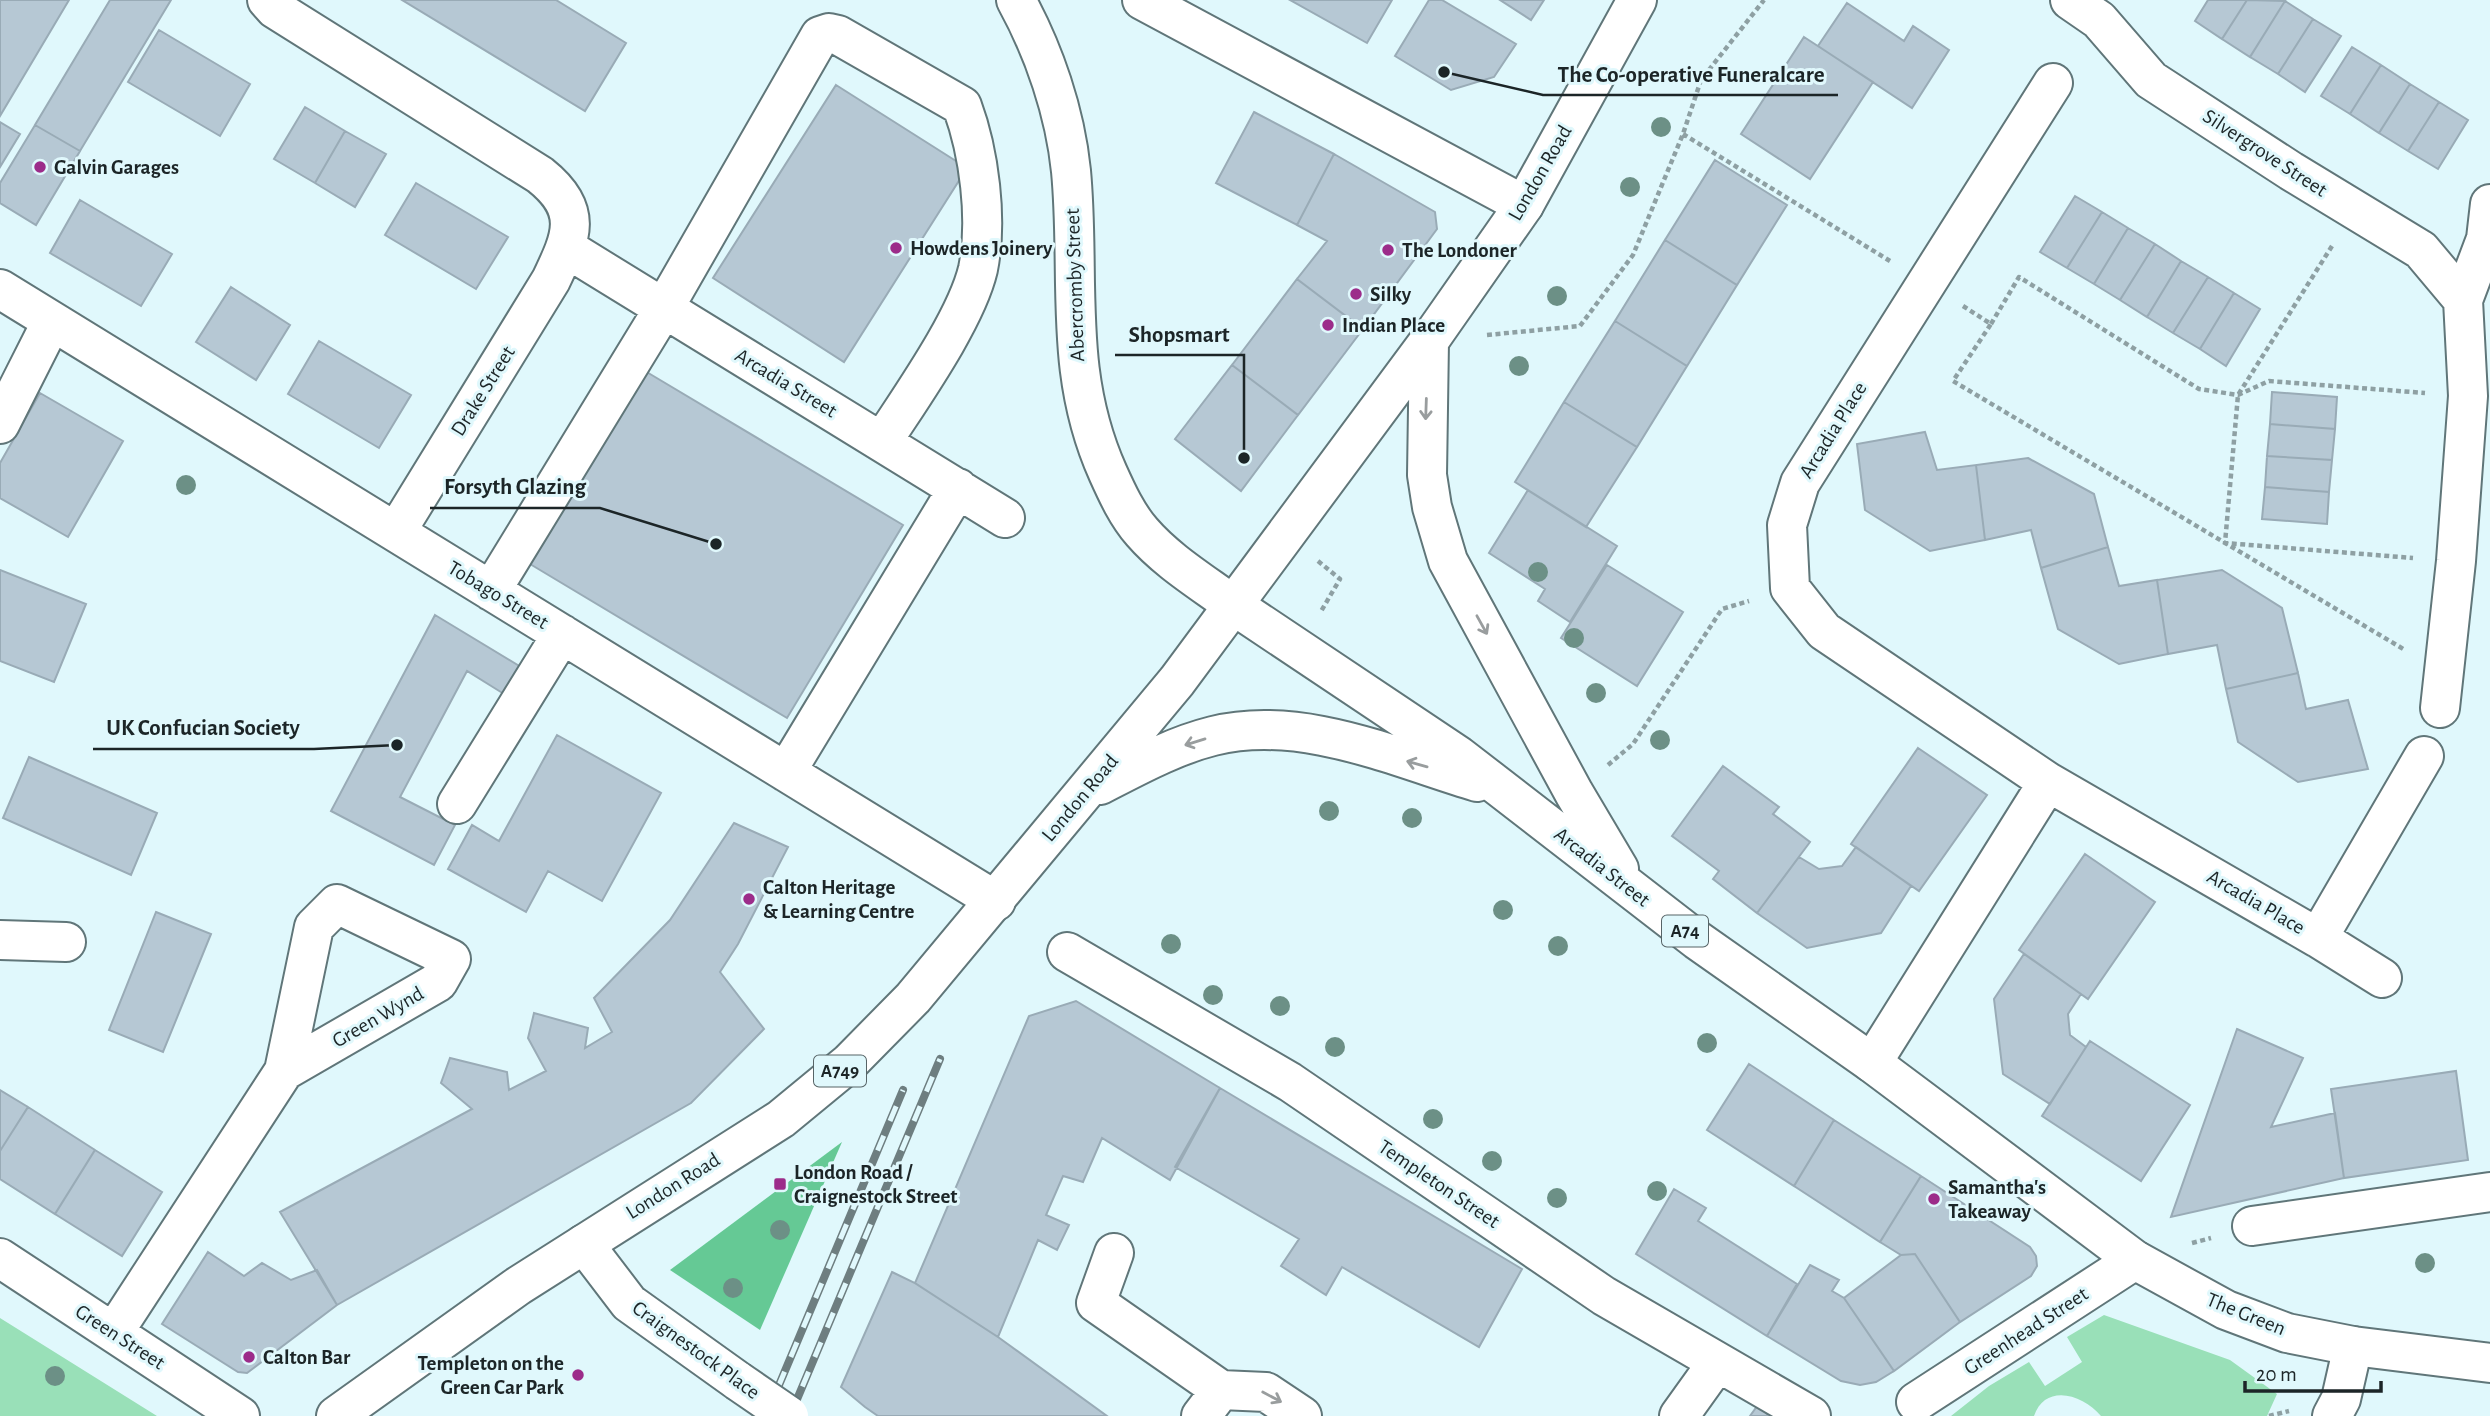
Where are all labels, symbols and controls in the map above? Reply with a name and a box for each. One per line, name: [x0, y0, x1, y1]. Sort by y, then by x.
callout: The Co-operative Funeralcare: [1543, 51, 1838, 95]
text: The Co-operative Funeralcare: [1557, 64, 1825, 87]
street label: Silvergrove Street: [2199, 105, 2331, 201]
street label: London Road: [1504, 122, 1576, 224]
place label: Galvin Garages: [54, 157, 179, 178]
marker: Galvin Garages: [32, 159, 48, 175]
street label: Abercromby Street: [1062, 208, 1088, 362]
place label: Howdens Joinery: [910, 238, 1053, 259]
marker: Howdens Joinery: [888, 240, 904, 256]
place label: The Londoner: [1402, 240, 1518, 261]
marker: The Londoner: [1380, 242, 1396, 258]
place label: Silky: [1370, 284, 1412, 305]
marker: Silky: [1348, 286, 1364, 302]
callout: Shopsmart: [1115, 311, 1244, 355]
place label: Indian Place: [1342, 315, 1445, 336]
marker: Indian Place: [1320, 317, 1336, 333]
text: Shopsmart: [1128, 324, 1230, 347]
street label: Drake Street: [447, 342, 519, 440]
street label: Arcadia Street: [731, 344, 841, 422]
street label: Arcadia Place: [1795, 378, 1871, 482]
one-way arrow: [1419, 397, 1432, 420]
callout: Forsyth Glazing: [430, 464, 600, 508]
text: Forsyth Glazing: [444, 476, 586, 499]
street label: Tobago Street: [444, 557, 552, 633]
one-way arrow: [1476, 614, 1490, 635]
callout: UK Confucian Society: [93, 705, 314, 749]
text: UK Confucian Society: [106, 717, 300, 740]
one-way arrow: [1185, 736, 1207, 749]
street label: London Road: [1038, 750, 1122, 846]
one-way arrow: [1406, 757, 1428, 770]
street label: Arcadia Street: [1550, 823, 1654, 911]
street label: Arcadia Place: [2204, 866, 2308, 938]
place label: Calton Heritage & Learning Centre: [763, 877, 915, 922]
marker: Calton Heritage & Learning Centre: [741, 891, 757, 907]
road number: A74: [1662, 916, 1708, 946]
street label: Green Wynd: [329, 982, 427, 1051]
road number: A749: [814, 1056, 866, 1086]
street label: Templeton Street: [1375, 1136, 1504, 1232]
street label: London Road: [622, 1149, 724, 1223]
place label: London Road / Craignestock Street: [794, 1162, 957, 1207]
marker: London Road / Craignestock Street: [772, 1176, 788, 1192]
place label: Samantha's Takeaway: [1948, 1177, 2046, 1222]
marker: Samantha's Takeaway: [1926, 1191, 1942, 1207]
street label: Greenhead Street: [1960, 1283, 2092, 1379]
street label: The Green: [2203, 1289, 2289, 1339]
street label: Craignestock Place: [628, 1297, 764, 1403]
street label: Green Street: [71, 1300, 169, 1374]
place label: Calton Bar: [263, 1347, 351, 1368]
marker: Calton Bar: [241, 1349, 257, 1365]
scale bar: [2245, 1350, 2382, 1394]
place label: Templeton on the Green Car Park: [417, 1353, 565, 1398]
text: 20 m: [2256, 1364, 2297, 1385]
marker: Templeton on the Green Car Park: [570, 1367, 586, 1383]
one-way arrow: [1261, 1391, 1281, 1405]

